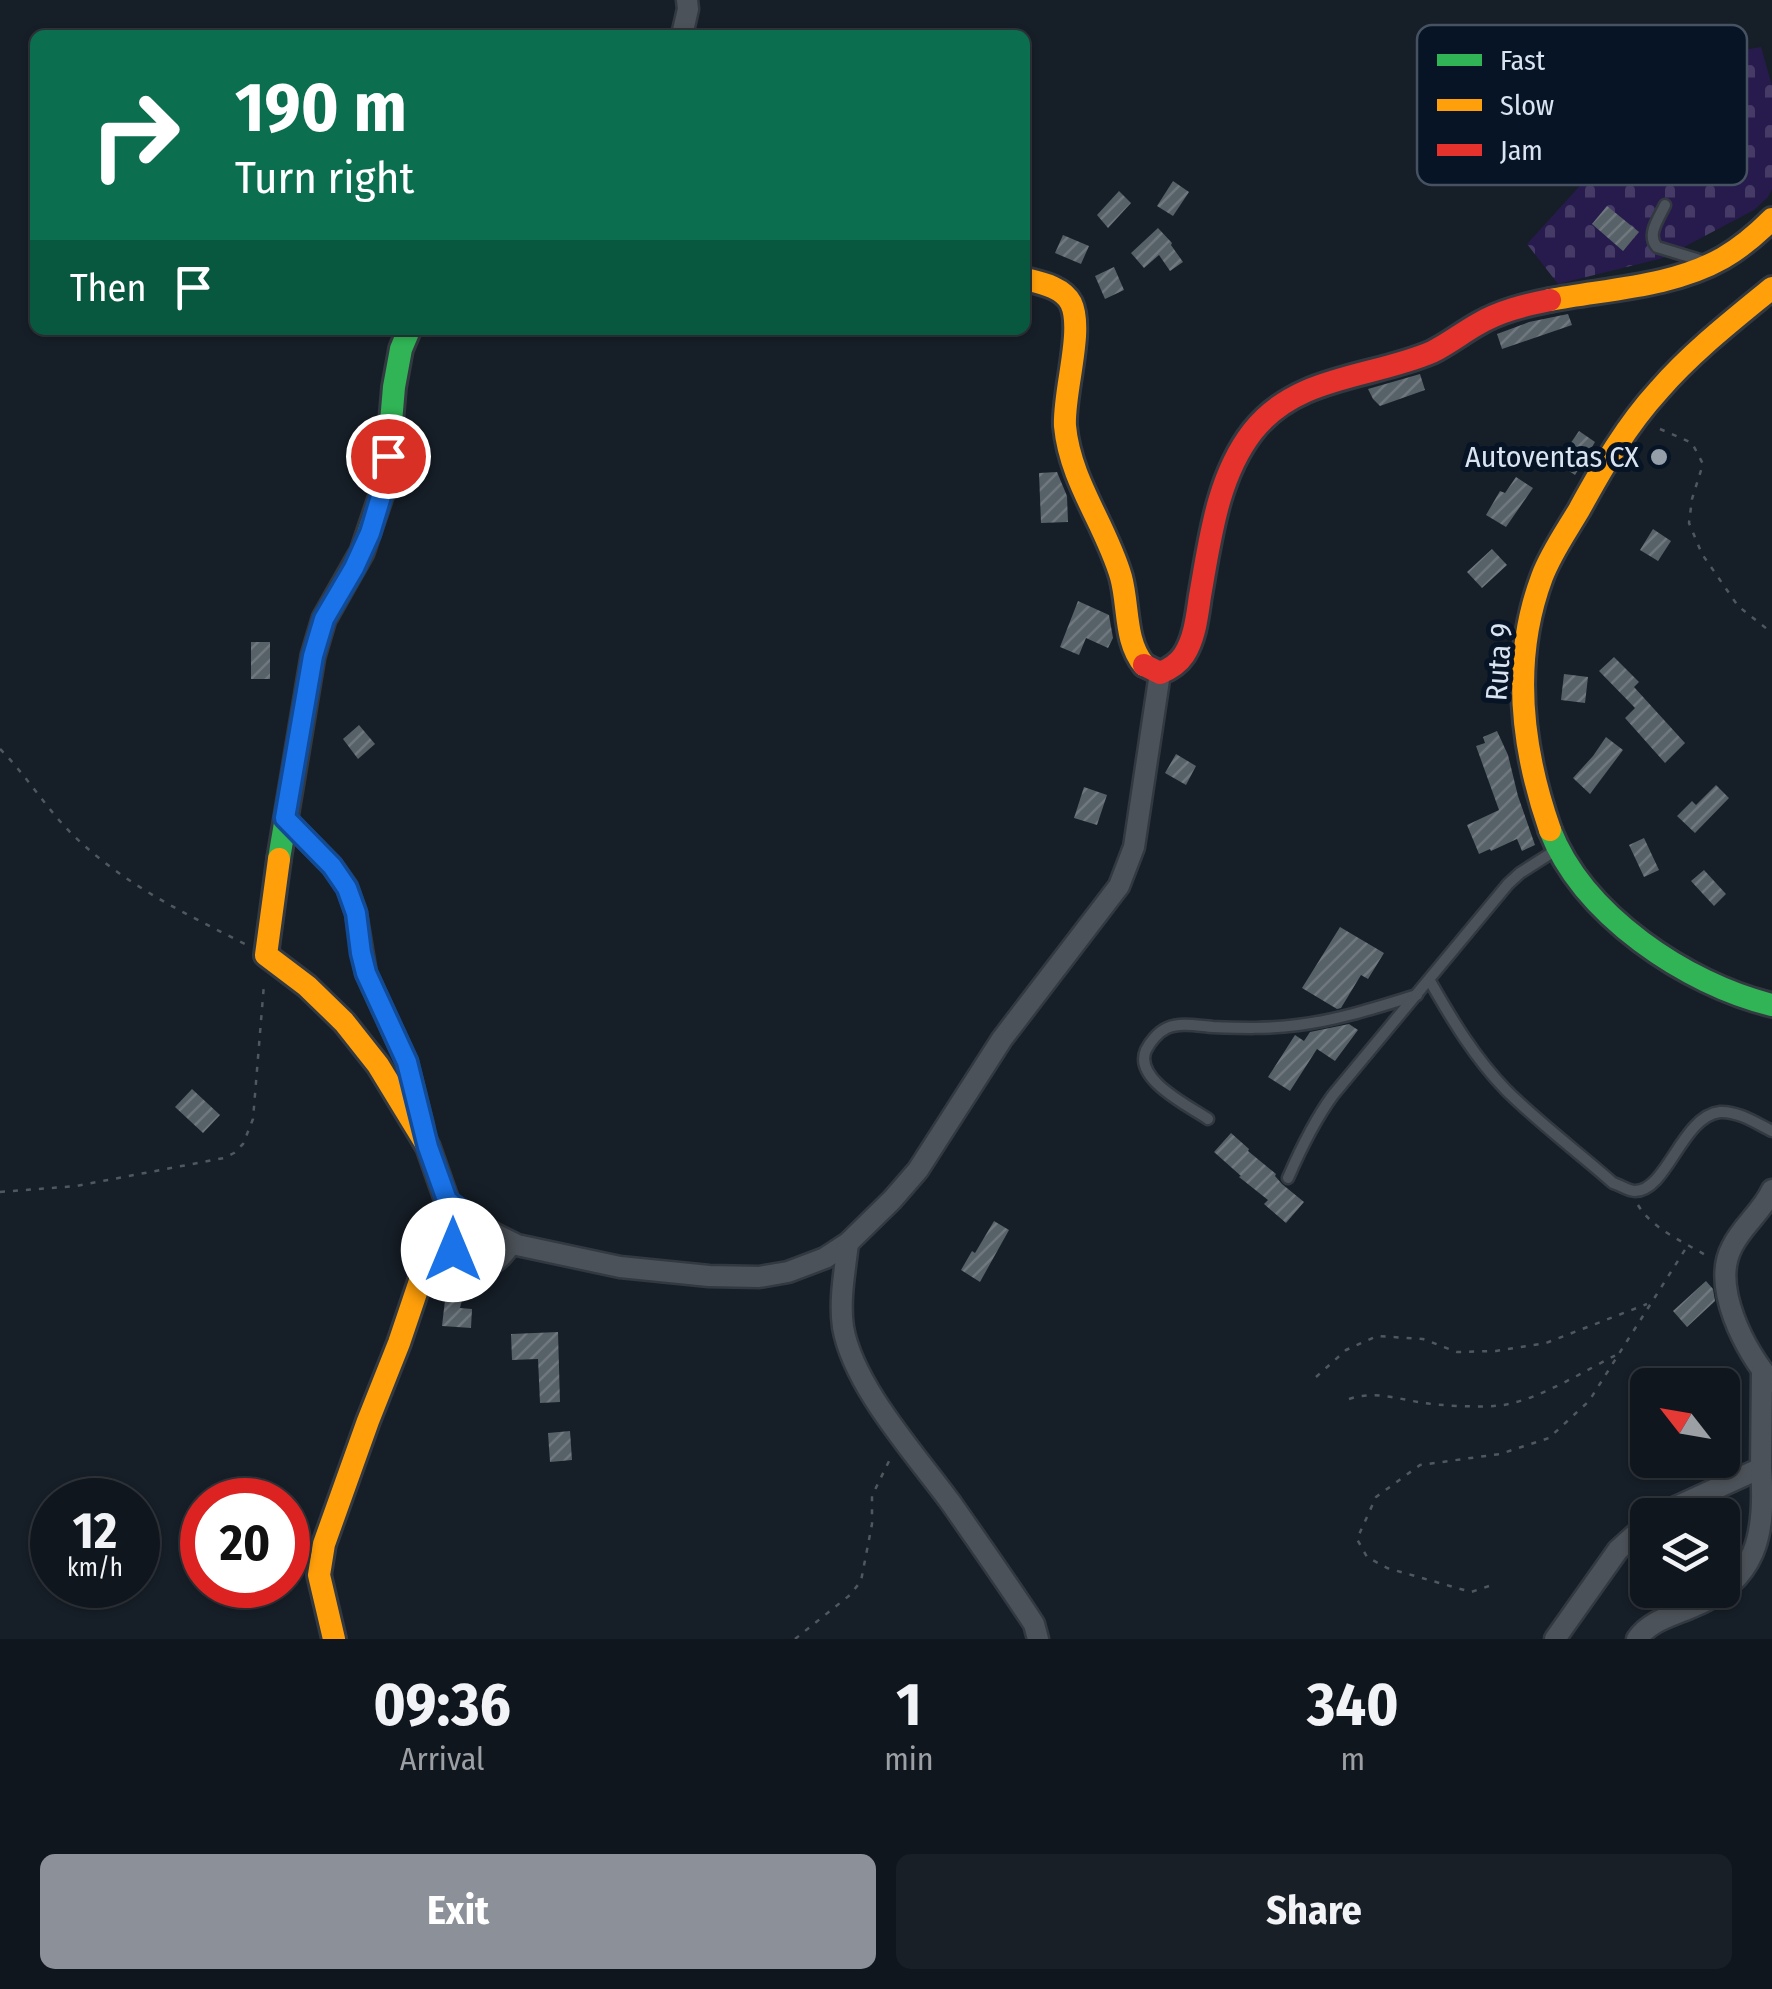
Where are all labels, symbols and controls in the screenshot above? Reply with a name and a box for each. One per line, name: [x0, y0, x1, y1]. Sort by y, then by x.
legend: [1417, 25, 1747, 185]
text: Fast: [1500, 44, 1546, 77]
text: 190 m: [235, 66, 407, 150]
icon: right: [70, 70, 200, 200]
text: Slow: [1500, 89, 1554, 122]
text: Jam: [1500, 134, 1543, 167]
text: Turn right: [235, 151, 414, 205]
icon: arrive: [166, 260, 221, 315]
text: Then: [70, 265, 146, 311]
pin: [346, 414, 431, 499]
icon: arrive: [361, 429, 416, 484]
place label: Autoventas CX: [1465, 439, 1639, 475]
marker: Autoventas CX: [1648, 446, 1670, 468]
street label: Ruta 9: [1478, 622, 1520, 702]
position arrow: [401, 1198, 505, 1302]
north arrow: [1630, 1368, 1740, 1478]
map controls: [1630, 1368, 1740, 1608]
speed limit sign: 20: [180, 1478, 310, 1608]
button: layers: [1630, 1498, 1740, 1608]
text: 12: [73, 1501, 117, 1561]
text: km/h: [67, 1553, 123, 1583]
text: 09:36: [373, 1669, 511, 1741]
text: 1: [896, 1669, 922, 1741]
text: 340: [1307, 1669, 1399, 1741]
text: Arrival: [400, 1740, 485, 1778]
text: min: [884, 1740, 934, 1778]
text: m: [1341, 1740, 1365, 1778]
button: Exit: [40, 1854, 876, 1969]
button: Share: [896, 1854, 1732, 1969]

